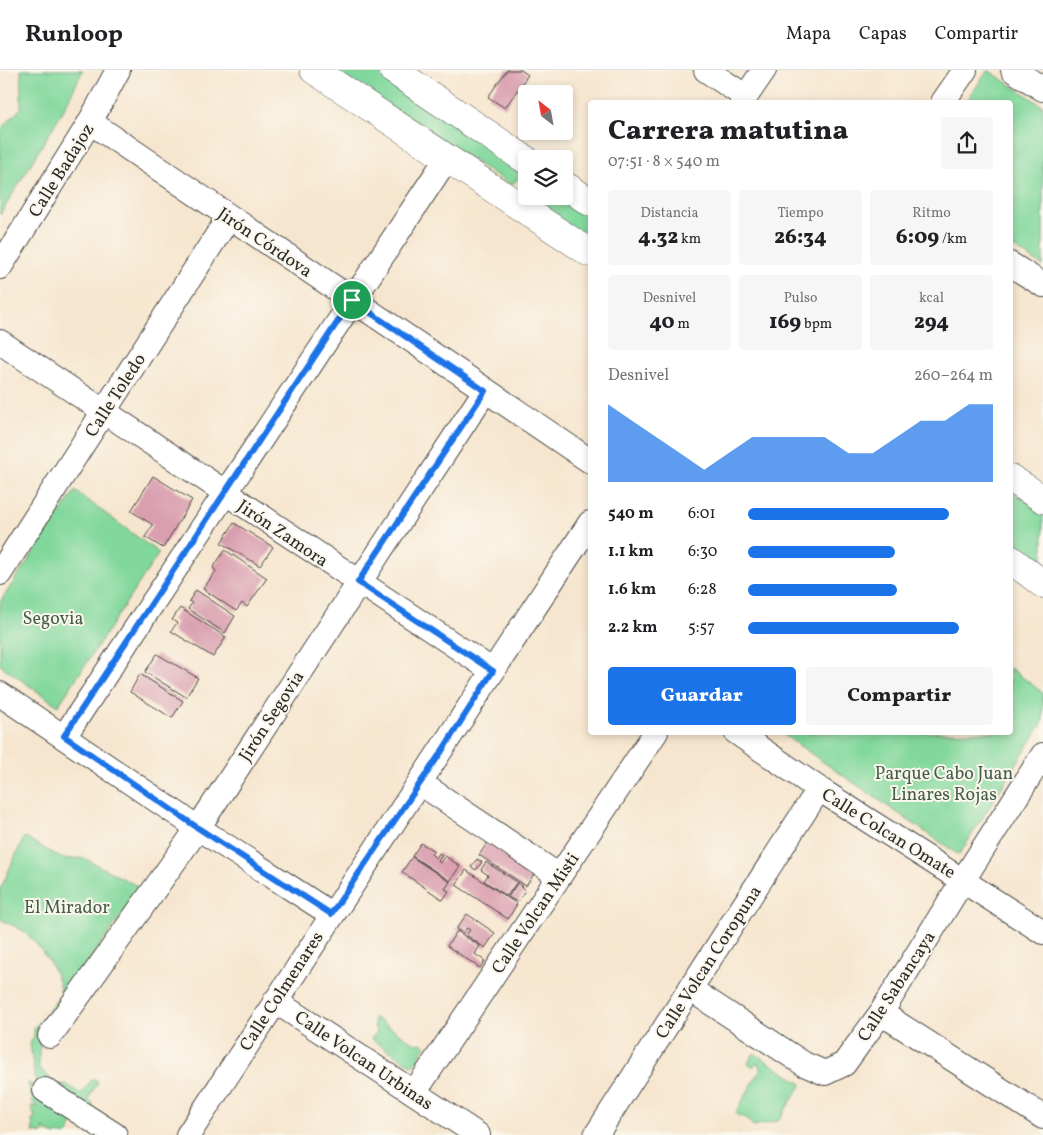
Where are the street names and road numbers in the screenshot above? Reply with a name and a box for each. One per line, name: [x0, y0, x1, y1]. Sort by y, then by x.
street label: Calle Badajoz: [23, 119, 101, 223]
street label: Jirón Córdova: [212, 202, 317, 284]
street label: Calle Toledo: [80, 349, 153, 443]
street label: Jirón Zamora: [232, 494, 333, 574]
street label: Jirón Segovia: [234, 666, 311, 767]
street label: Calle Colcan Omate: [816, 783, 960, 886]
street label: Calle Volcan Misti: [486, 848, 586, 979]
street label: Calle Volcan Coropuna: [650, 881, 768, 1044]
street label: Calle Colmenares: [234, 927, 330, 1057]
street label: Calle Sabancaya: [852, 927, 942, 1047]
street label: Calle Volcan Urbinas: [289, 1006, 437, 1117]

